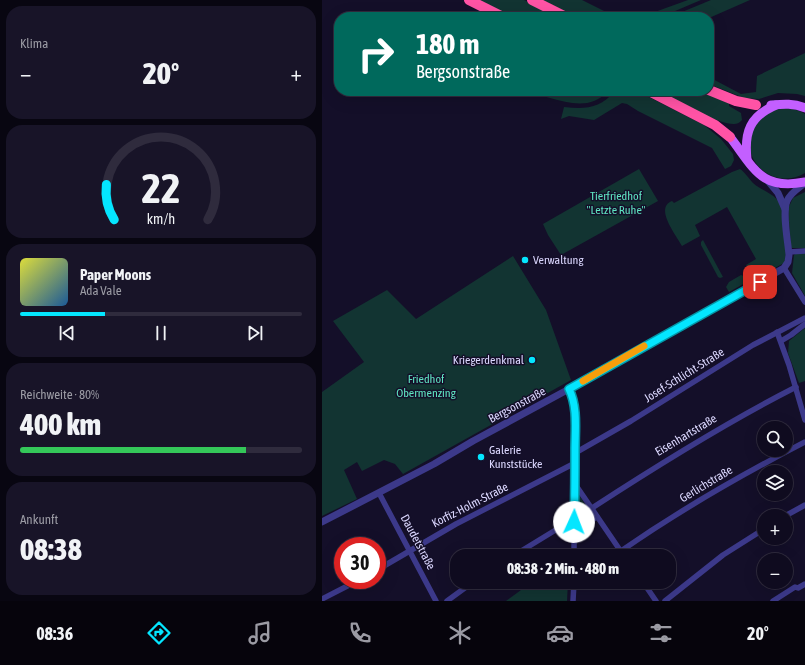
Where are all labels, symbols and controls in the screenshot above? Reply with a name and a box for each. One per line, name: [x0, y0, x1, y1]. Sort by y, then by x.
icon: right: [350, 28, 402, 80]
text: 180 m: [416, 28, 479, 60]
text: Klima: [20, 36, 48, 51]
text: 20°: [143, 56, 179, 90]
text: −: [20, 60, 31, 86]
text: +: [291, 60, 302, 86]
text: Bergsonstraße: [416, 61, 510, 82]
text: 22: [141, 163, 181, 211]
park label: Tierfriedhof "Letzte Ruhe": [587, 189, 645, 217]
text: km/h: [147, 210, 175, 226]
place label: Verwaltung: [533, 253, 584, 267]
marker: Verwaltung: [520, 255, 530, 265]
pin: [743, 265, 777, 299]
text: Paper Moons: [80, 266, 151, 283]
icon: arrive: [749, 271, 771, 293]
text: Ada Vale: [80, 283, 122, 298]
icon: previous: [56, 322, 78, 344]
icon: pause: [150, 322, 172, 344]
icon: next: [244, 322, 266, 344]
street label: Josef-Schlicht-Straße: [641, 345, 727, 405]
place label: Kriegerdenkmal: [453, 353, 525, 367]
marker: Kriegerdenkmal: [527, 355, 537, 365]
park label: Friedhof Obermenzing: [396, 372, 457, 400]
street label: Bergsonstraße: [486, 384, 548, 426]
text: Reichweite · 80%: [20, 387, 99, 402]
text: 400 km: [20, 407, 101, 441]
street label: Eisenhartstraße: [653, 411, 719, 459]
map controls: [757, 421, 793, 589]
button: search: [757, 421, 793, 457]
place label: Galerie Kunststücke: [489, 443, 542, 471]
marker: Galerie Kunststücke: [476, 452, 486, 462]
street label: Gerlichstraße: [677, 463, 735, 505]
button: layers: [757, 465, 793, 501]
street label: Korfiz-Holm-Straße: [429, 480, 511, 530]
position arrow: [553, 501, 595, 543]
button: +: [757, 509, 793, 545]
text: Ankunft: [20, 512, 58, 527]
street label: Daudetstraße: [398, 512, 438, 572]
text: 08:38: [20, 532, 82, 566]
speed limit sign: 30: [334, 537, 386, 589]
button: −: [757, 553, 793, 589]
text: 08:38 · 2 Min. · 480 m: [507, 560, 619, 577]
icon: directions: [145, 619, 173, 647]
icon: music: [246, 619, 274, 647]
icon: phone: [346, 619, 374, 647]
icon: climate: [446, 619, 474, 647]
icon: car: [546, 619, 574, 647]
icon: filters: [647, 619, 675, 647]
text: 08:36: [36, 623, 73, 644]
text: 20°: [747, 623, 769, 644]

